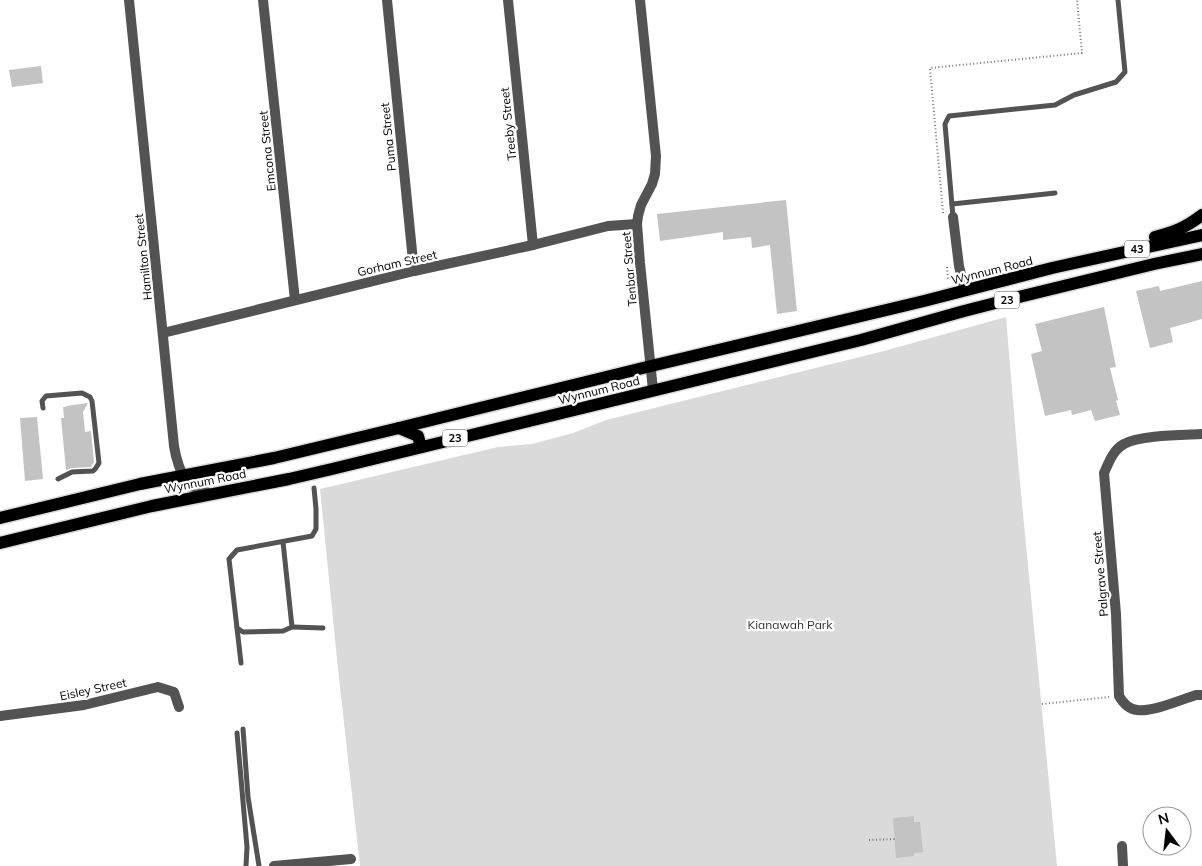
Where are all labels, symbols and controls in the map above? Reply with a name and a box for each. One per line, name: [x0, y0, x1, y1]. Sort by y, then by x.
street label: Treeby Street: [497, 87, 519, 161]
street label: Puma Street: [377, 102, 399, 172]
street label: Emcona Street: [255, 110, 279, 192]
street label: Hamilton Street: [131, 213, 155, 301]
street label: Tenbar Street: [618, 231, 640, 307]
road number: 43: [1124, 240, 1150, 258]
street label: Gorham Street: [356, 247, 438, 279]
street label: Wynnum Road: [950, 253, 1034, 287]
road number: 23: [994, 292, 1020, 308]
street label: Wynnum Road: [557, 373, 641, 407]
road number: 23: [442, 429, 468, 446]
street label: Wynnum Road: [163, 466, 247, 496]
street label: Palgrave Street: [1089, 531, 1111, 617]
park label: Kianawah Park: [748, 617, 833, 632]
street label: Eisley Street: [58, 675, 128, 703]
north arrow: [1142, 806, 1192, 856]
text: N: [1156, 808, 1171, 829]

